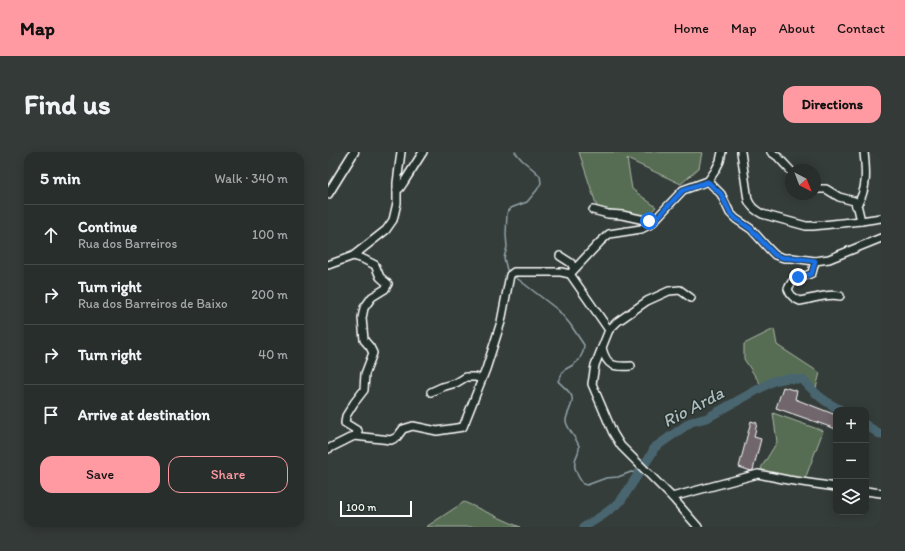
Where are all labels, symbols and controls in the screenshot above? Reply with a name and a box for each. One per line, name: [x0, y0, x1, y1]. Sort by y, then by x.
text: Map: [20, 17, 55, 40]
text: Home: [674, 20, 709, 37]
text: Map: [731, 20, 757, 37]
text: About: [779, 20, 815, 37]
text: Contact: [837, 20, 885, 37]
button: Directions: [783, 86, 881, 123]
text: Find us: [24, 87, 111, 121]
north arrow: [785, 164, 821, 200]
text: 5 min: [40, 168, 80, 188]
text: Walk · 340 m: [215, 171, 288, 186]
route start: [640, 212, 658, 230]
text: Continue: [78, 218, 137, 236]
icon: ahead: [40, 224, 62, 246]
text: 100 m: [252, 227, 288, 242]
text: Rua dos Barreiros: [78, 236, 177, 251]
route end: [789, 268, 807, 286]
text: Turn right: [78, 278, 142, 296]
icon: right: [40, 284, 62, 306]
text: 200 m: [251, 287, 288, 302]
text: Rua dos Barreiros de Baixo: [78, 296, 228, 311]
icon: right: [40, 344, 62, 366]
text: Turn right: [78, 346, 142, 364]
text: 40 m: [258, 347, 288, 362]
water label: Rio Arda: [659, 381, 728, 432]
icon: arrive: [40, 404, 62, 426]
text: Arrive at destination: [78, 406, 210, 424]
map controls: [833, 407, 869, 515]
button: +: [833, 407, 869, 443]
button: −: [833, 443, 869, 479]
button: Save: [40, 456, 160, 493]
button: Share: [168, 456, 288, 493]
button: layers: [833, 479, 869, 515]
scale bar: [340, 499, 412, 518]
text: 100 m: [346, 501, 376, 514]

